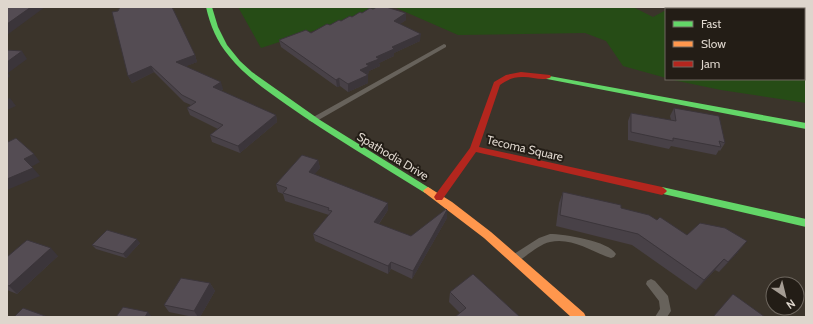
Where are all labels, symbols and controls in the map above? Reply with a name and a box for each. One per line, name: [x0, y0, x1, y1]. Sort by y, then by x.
legend: [665, 8, 805, 80]
text: Fast: [701, 16, 721, 31]
text: Slow: [701, 36, 726, 51]
text: Jam: [700, 56, 720, 71]
street label: Spathodia Drive: [354, 129, 432, 183]
street label: Tecoma Square: [485, 132, 565, 164]
north arrow: [765, 276, 805, 316]
text: N: [784, 296, 798, 312]

